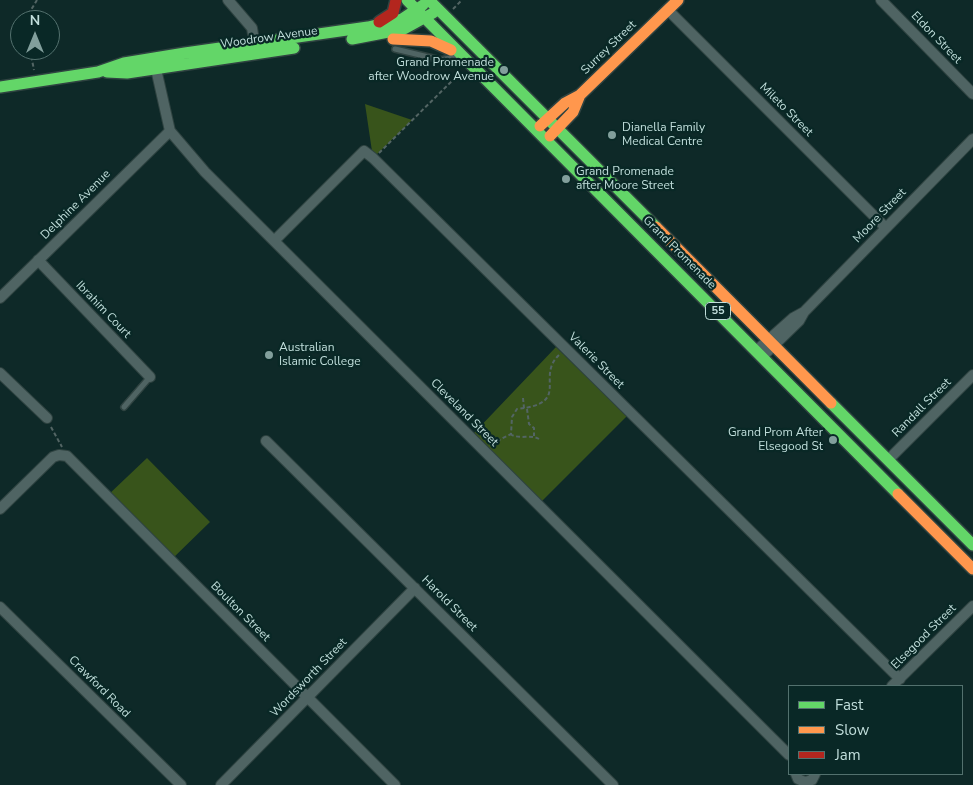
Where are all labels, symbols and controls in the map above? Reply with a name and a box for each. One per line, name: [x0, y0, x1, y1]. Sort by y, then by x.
street label: Eldon Street: [908, 9, 964, 67]
north arrow: [10, 10, 60, 60]
text: N: [30, 11, 40, 30]
street label: Surrey Street: [578, 18, 640, 78]
street label: Woodrow Avenue: [220, 24, 318, 52]
place label: Grand Promenade after Woodrow Avenue: [368, 56, 494, 84]
marker: Grand Promenade after Woodrow Avenue: [498, 64, 510, 76]
street label: Mileto Street: [756, 80, 816, 140]
place label: Dianella Family Medical Centre: [622, 121, 705, 149]
marker: Dianella Family Medical Centre: [606, 129, 618, 141]
place label: Grand Promenade after Moore Street: [576, 165, 674, 193]
street label: Delphine Avenue: [38, 167, 114, 243]
marker: Grand Promenade after Moore Street: [560, 173, 572, 185]
street label: Moore Street: [850, 186, 910, 246]
street label: Grand Promenade: [639, 213, 719, 293]
street label: Ibrahim Court: [72, 279, 134, 341]
road number: 55: [706, 302, 730, 320]
street label: Valerie Street: [565, 330, 627, 392]
place label: Australian Islamic College: [279, 341, 361, 369]
marker: Australian Islamic College: [263, 349, 275, 361]
street label: Cleveland Street: [427, 376, 501, 450]
street label: Randall Street: [890, 376, 954, 440]
place label: Grand Prom After Elsegood St: [728, 426, 823, 454]
marker: Grand Prom After Elsegood St: [827, 434, 839, 446]
street label: Harold Street: [418, 573, 480, 635]
street label: Boulton Street: [207, 579, 273, 645]
street label: Elsegood Street: [889, 602, 959, 672]
street label: Wordsworth Street: [268, 636, 350, 720]
street label: Crawford Road: [65, 653, 133, 721]
legend: [788, 685, 963, 775]
text: Fast: [835, 695, 863, 715]
text: Slow: [835, 720, 869, 740]
text: Jam: [835, 745, 861, 765]

